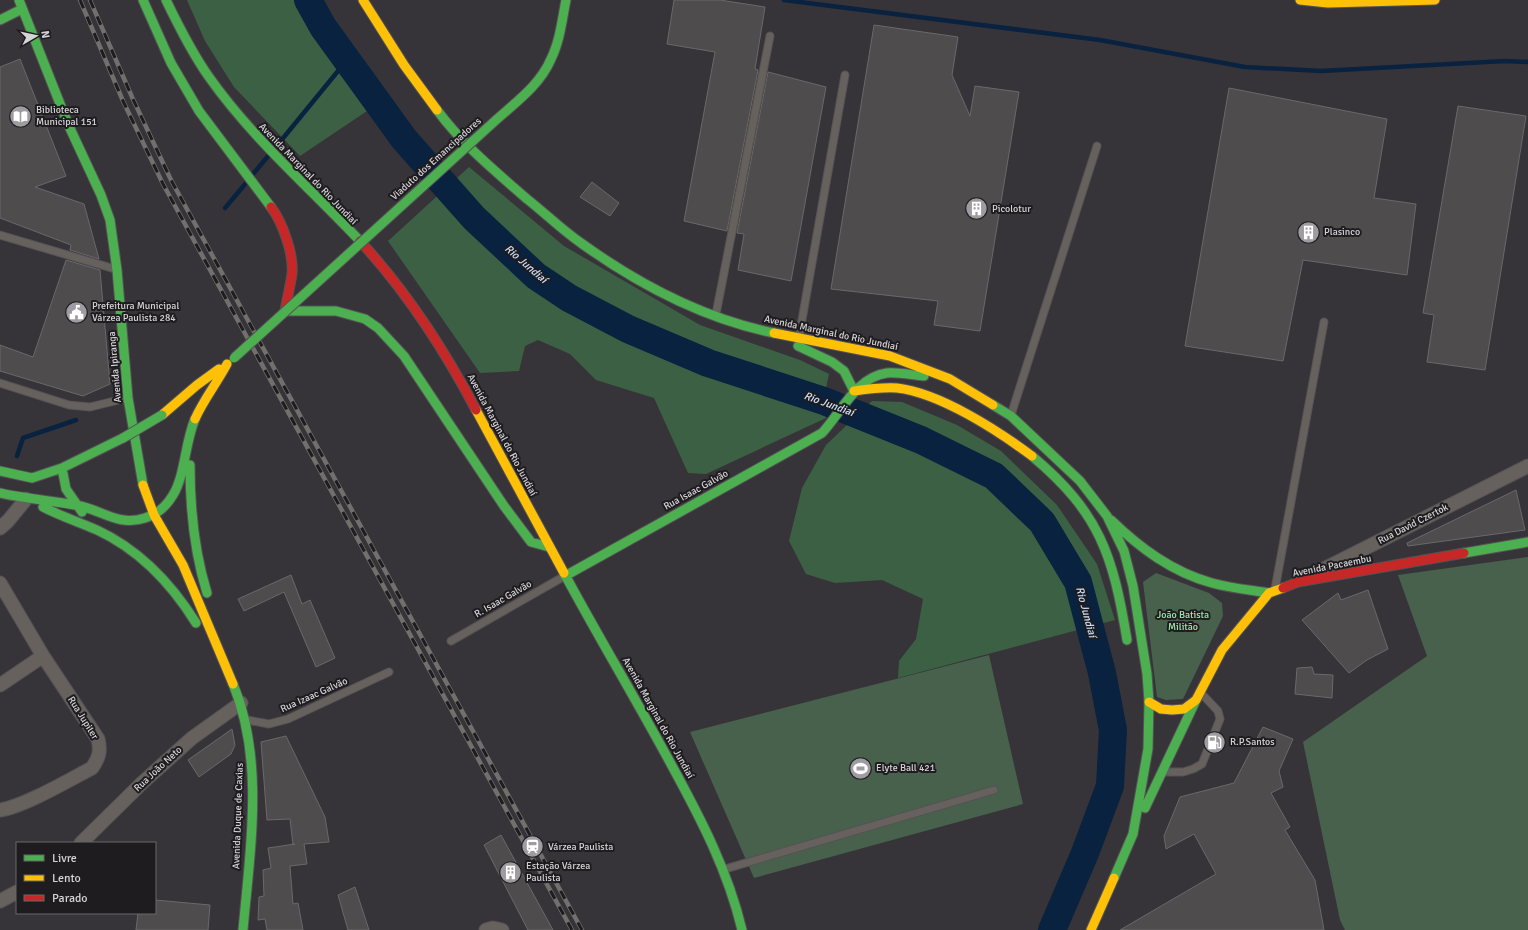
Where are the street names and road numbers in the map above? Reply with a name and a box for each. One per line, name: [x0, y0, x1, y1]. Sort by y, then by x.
street label: Viaduto dos Emancipadores: [388, 115, 484, 203]
street label: Avenida Marginal do Rio Jundiaí: [256, 121, 360, 227]
street label: Avenida Marginal do Rio Jundiaí: [763, 313, 899, 353]
street label: Avenida Ipiranga: [106, 331, 124, 403]
street label: Avenida Marginal do Rio Jundiaí: [465, 372, 539, 498]
street label: Rua Isaac Galvão: [662, 467, 730, 513]
street label: Rua David Czertok: [1376, 501, 1450, 547]
street label: Avenida Pacaembu: [1292, 552, 1372, 580]
street label: R. Isaac Galvão: [472, 578, 534, 620]
street label: Avenida Marginal do Rio Jundiaí: [620, 655, 696, 781]
street label: Rua Izaac Galvão: [279, 675, 349, 715]
street label: Rua Jupiter: [65, 694, 101, 742]
street label: Rua João Neto: [132, 744, 184, 794]
street label: Avenida Duque de Caxias: [230, 762, 246, 869]

